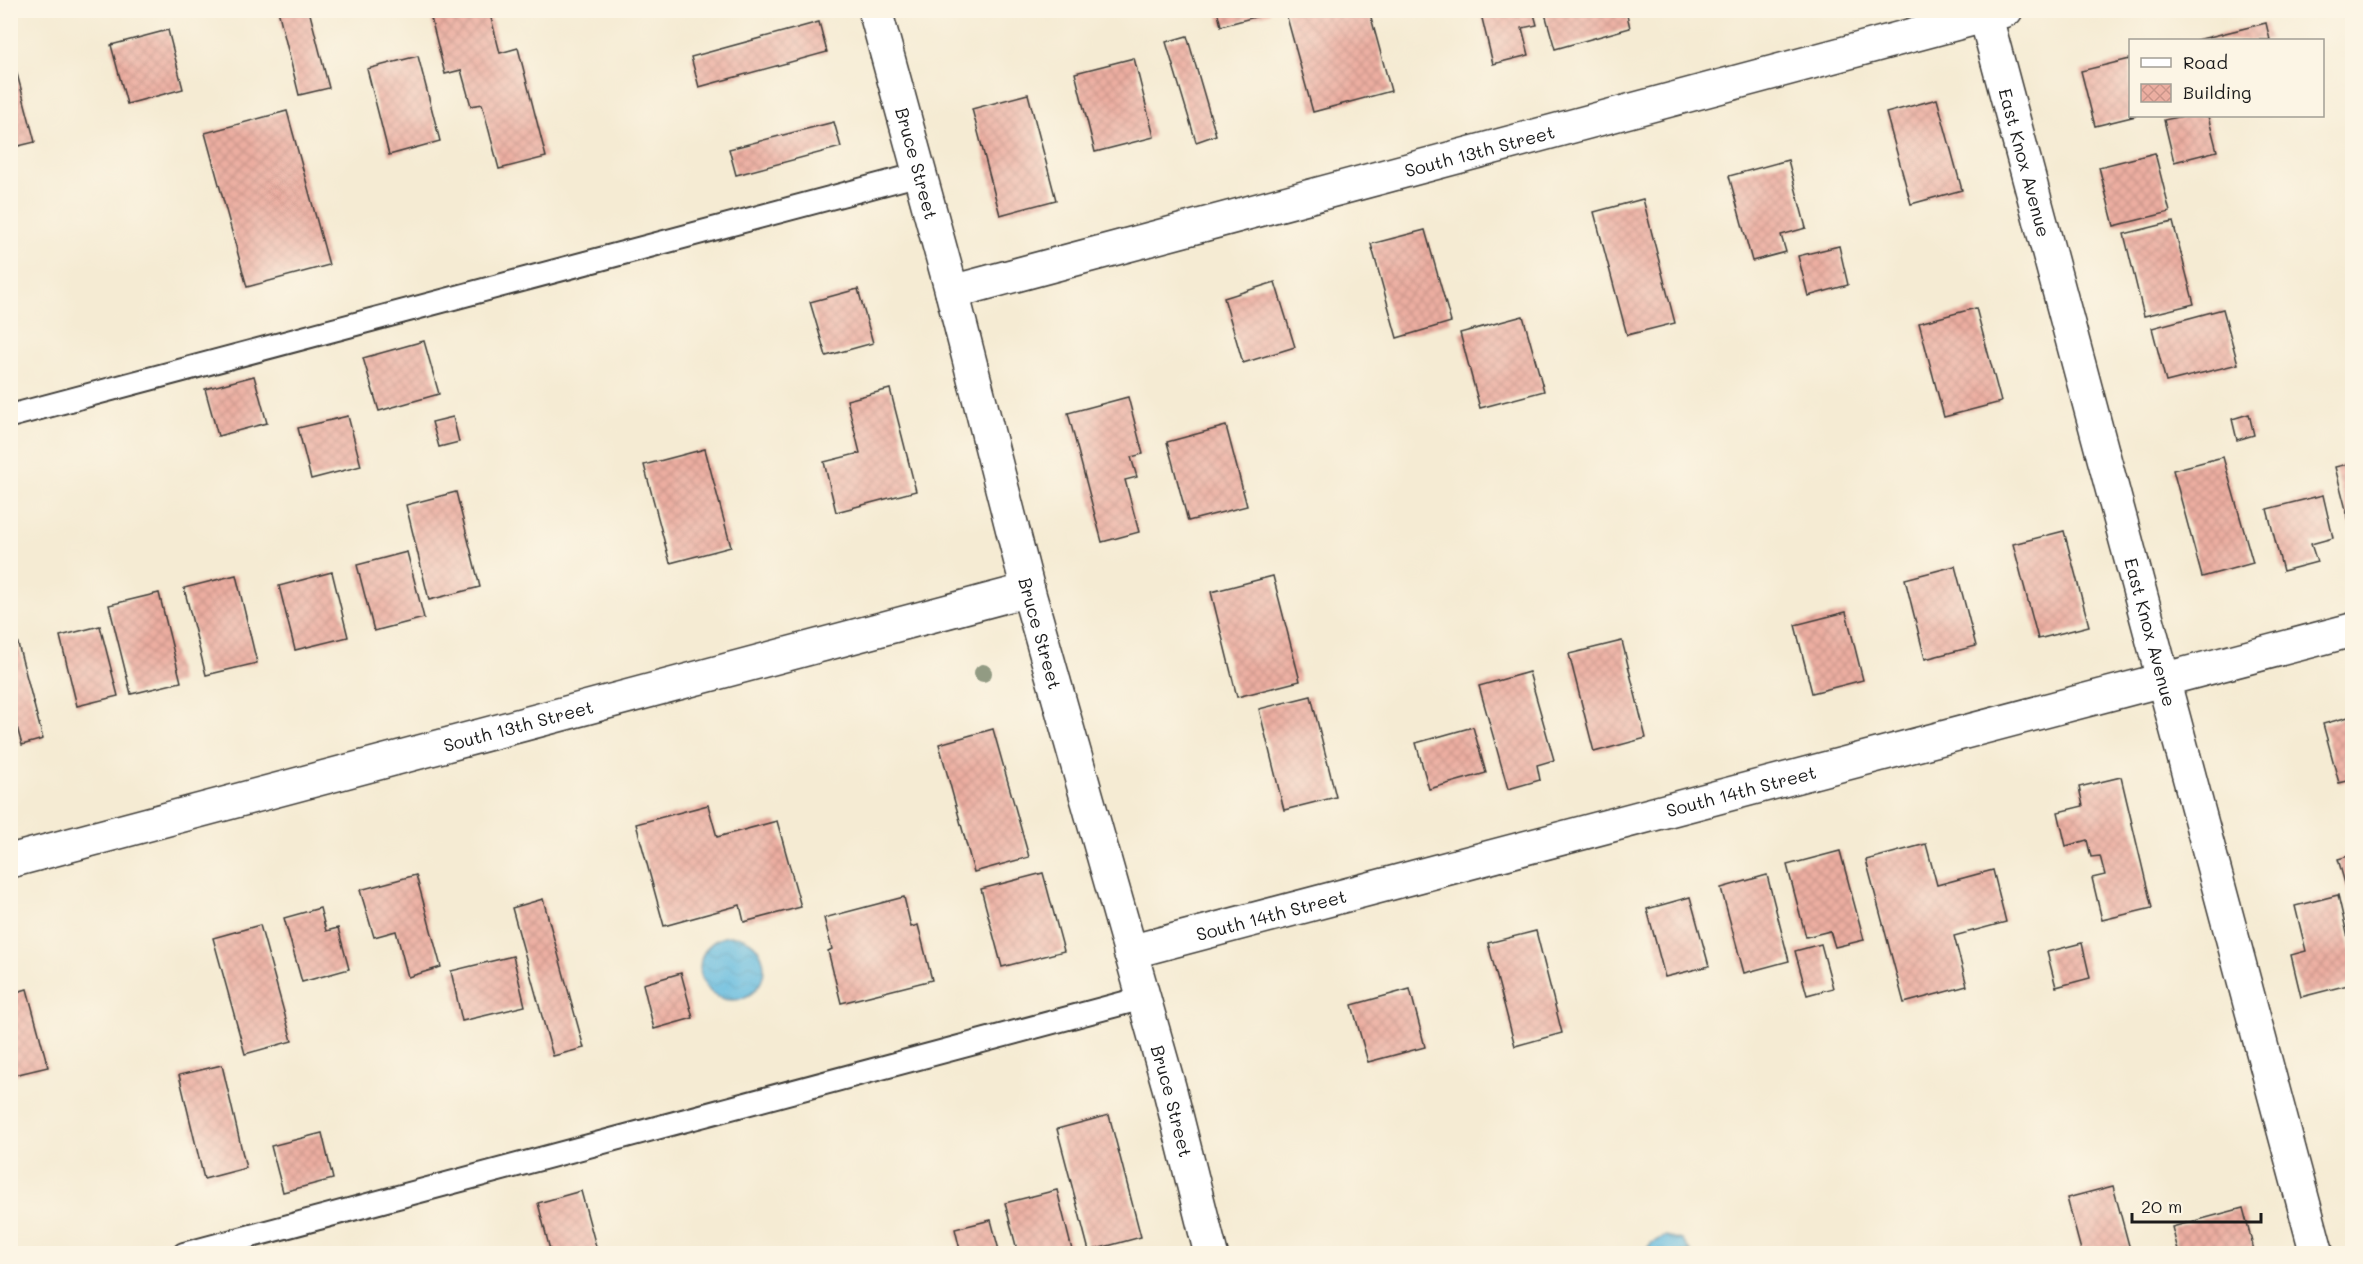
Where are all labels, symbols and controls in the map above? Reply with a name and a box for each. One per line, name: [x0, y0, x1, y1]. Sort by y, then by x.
legend: [2129, 39, 2324, 117]
text: Road: [2183, 50, 2228, 74]
text: Building: [2183, 80, 2251, 104]
street label: East Knox Avenue: [1993, 86, 2056, 240]
street label: Bruce Street: [890, 105, 944, 222]
street label: South 13th Street: [1402, 119, 1557, 182]
street label: East Knox Avenue: [2119, 555, 2182, 709]
street label: Bruce Street: [1013, 575, 1068, 692]
street label: South 13th Street: [441, 694, 596, 757]
street label: South 14th Street: [1663, 760, 1819, 822]
street label: South 14th Street: [1193, 884, 1349, 946]
street label: Bruce Street: [1146, 1042, 1198, 1160]
scale bar: [2132, 1186, 2261, 1224]
text: 20 m: [2141, 1194, 2182, 1218]

